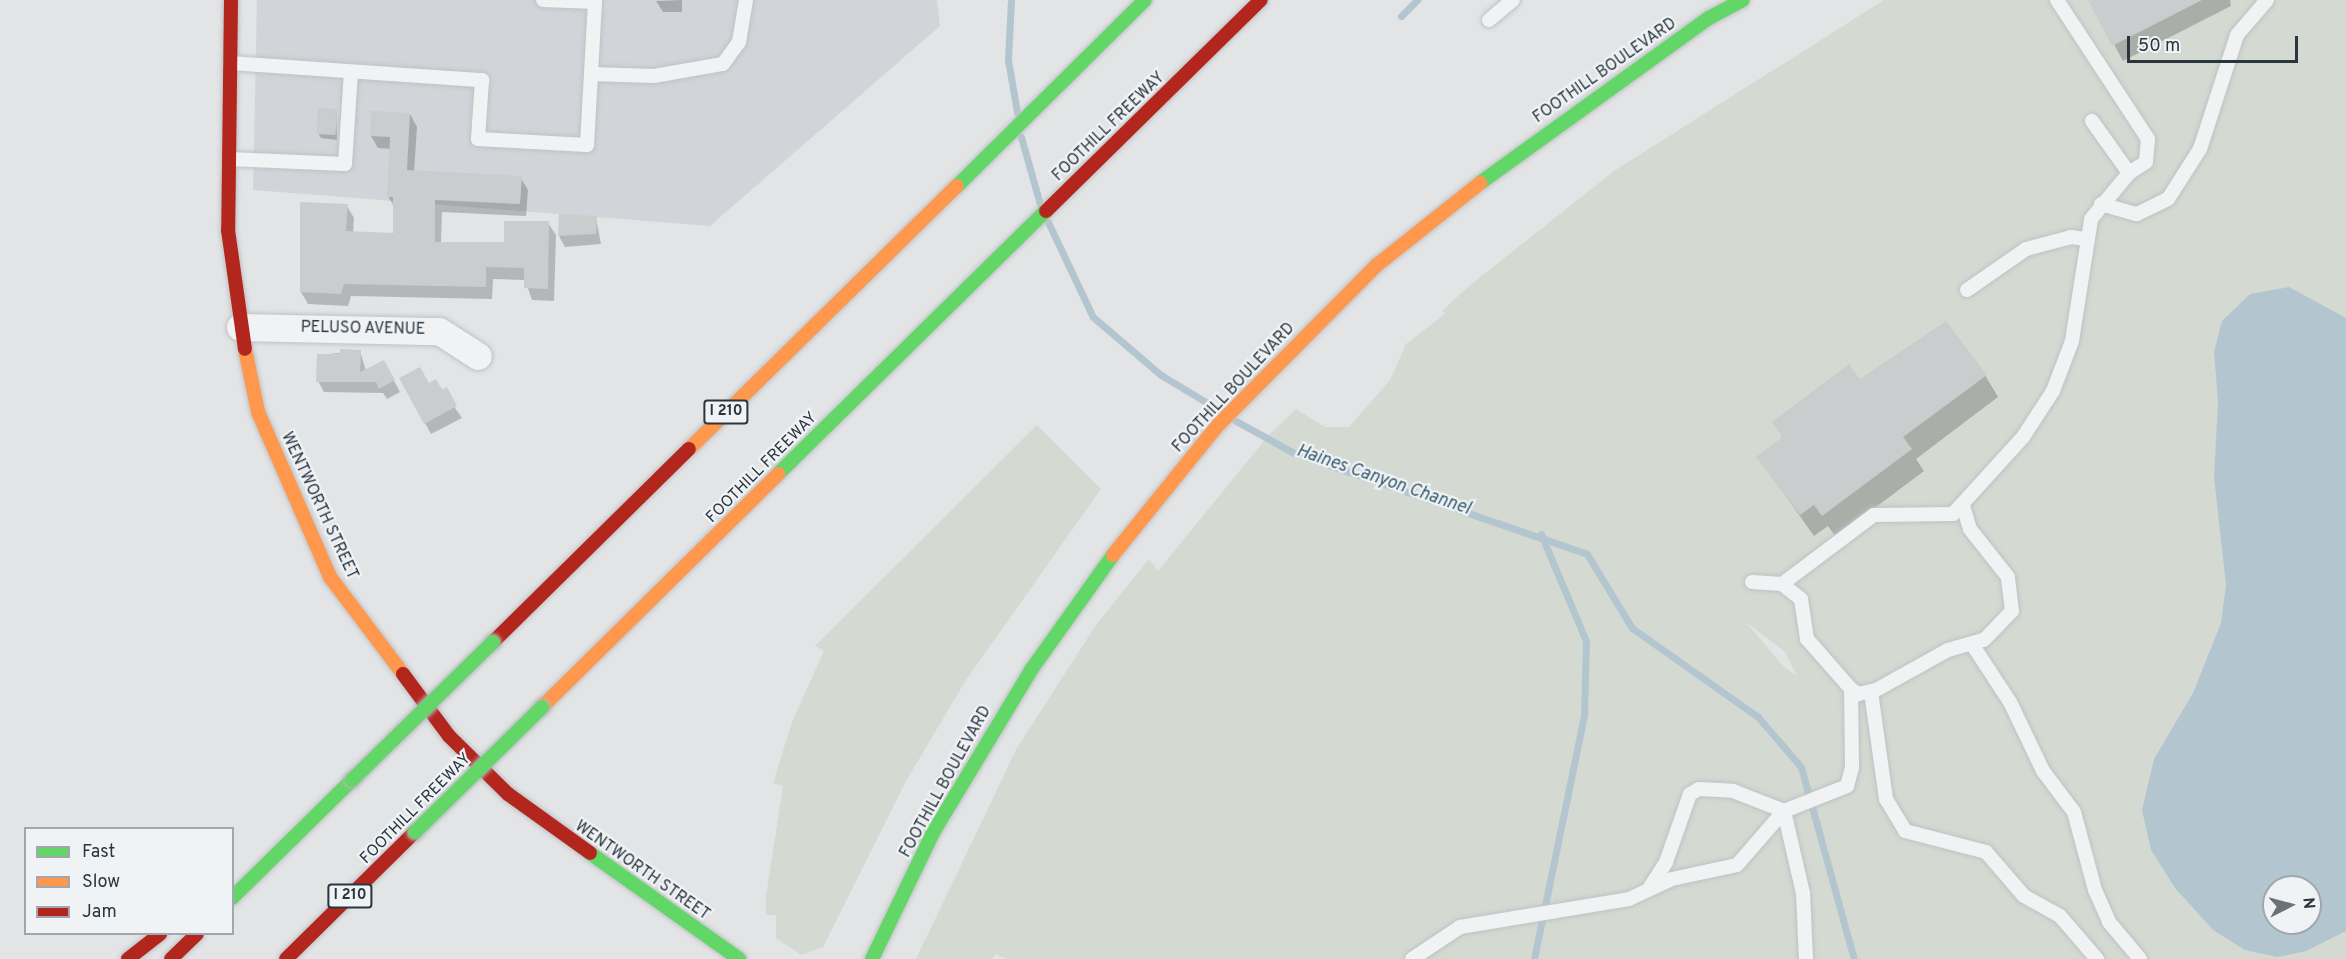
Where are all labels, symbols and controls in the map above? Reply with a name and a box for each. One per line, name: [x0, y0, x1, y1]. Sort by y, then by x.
street label: FOOTHILL BOULEVARD: [1530, 14, 1680, 128]
scale bar: [2130, 24, 2301, 62]
text: 50 m: [2138, 35, 2180, 58]
street label: FOOTHILL FREEWAY: [1049, 68, 1169, 186]
street label: PELUSO AVENUE: [300, 318, 426, 340]
street label: FOOTHILL BOULEVARD: [1169, 319, 1299, 457]
road number: I 210: [702, 400, 750, 424]
street label: FOOTHILL FREEWAY: [702, 408, 822, 528]
street label: WENTWORTH STREET: [276, 429, 362, 583]
water label: Haines Canyon Channel: [1293, 441, 1473, 521]
street label: FOOTHILL BOULEVARD: [896, 703, 996, 861]
street label: FOOTHILL FREEWAY: [356, 749, 476, 869]
street label: WENTWORTH STREET: [571, 817, 713, 925]
legend: [24, 827, 234, 935]
text: Fast: [82, 841, 115, 864]
text: Slow: [82, 871, 120, 894]
north arrow: [2262, 875, 2322, 935]
road number: I 210: [326, 884, 374, 908]
text: N: [2297, 897, 2318, 910]
text: Jam: [82, 901, 117, 924]

